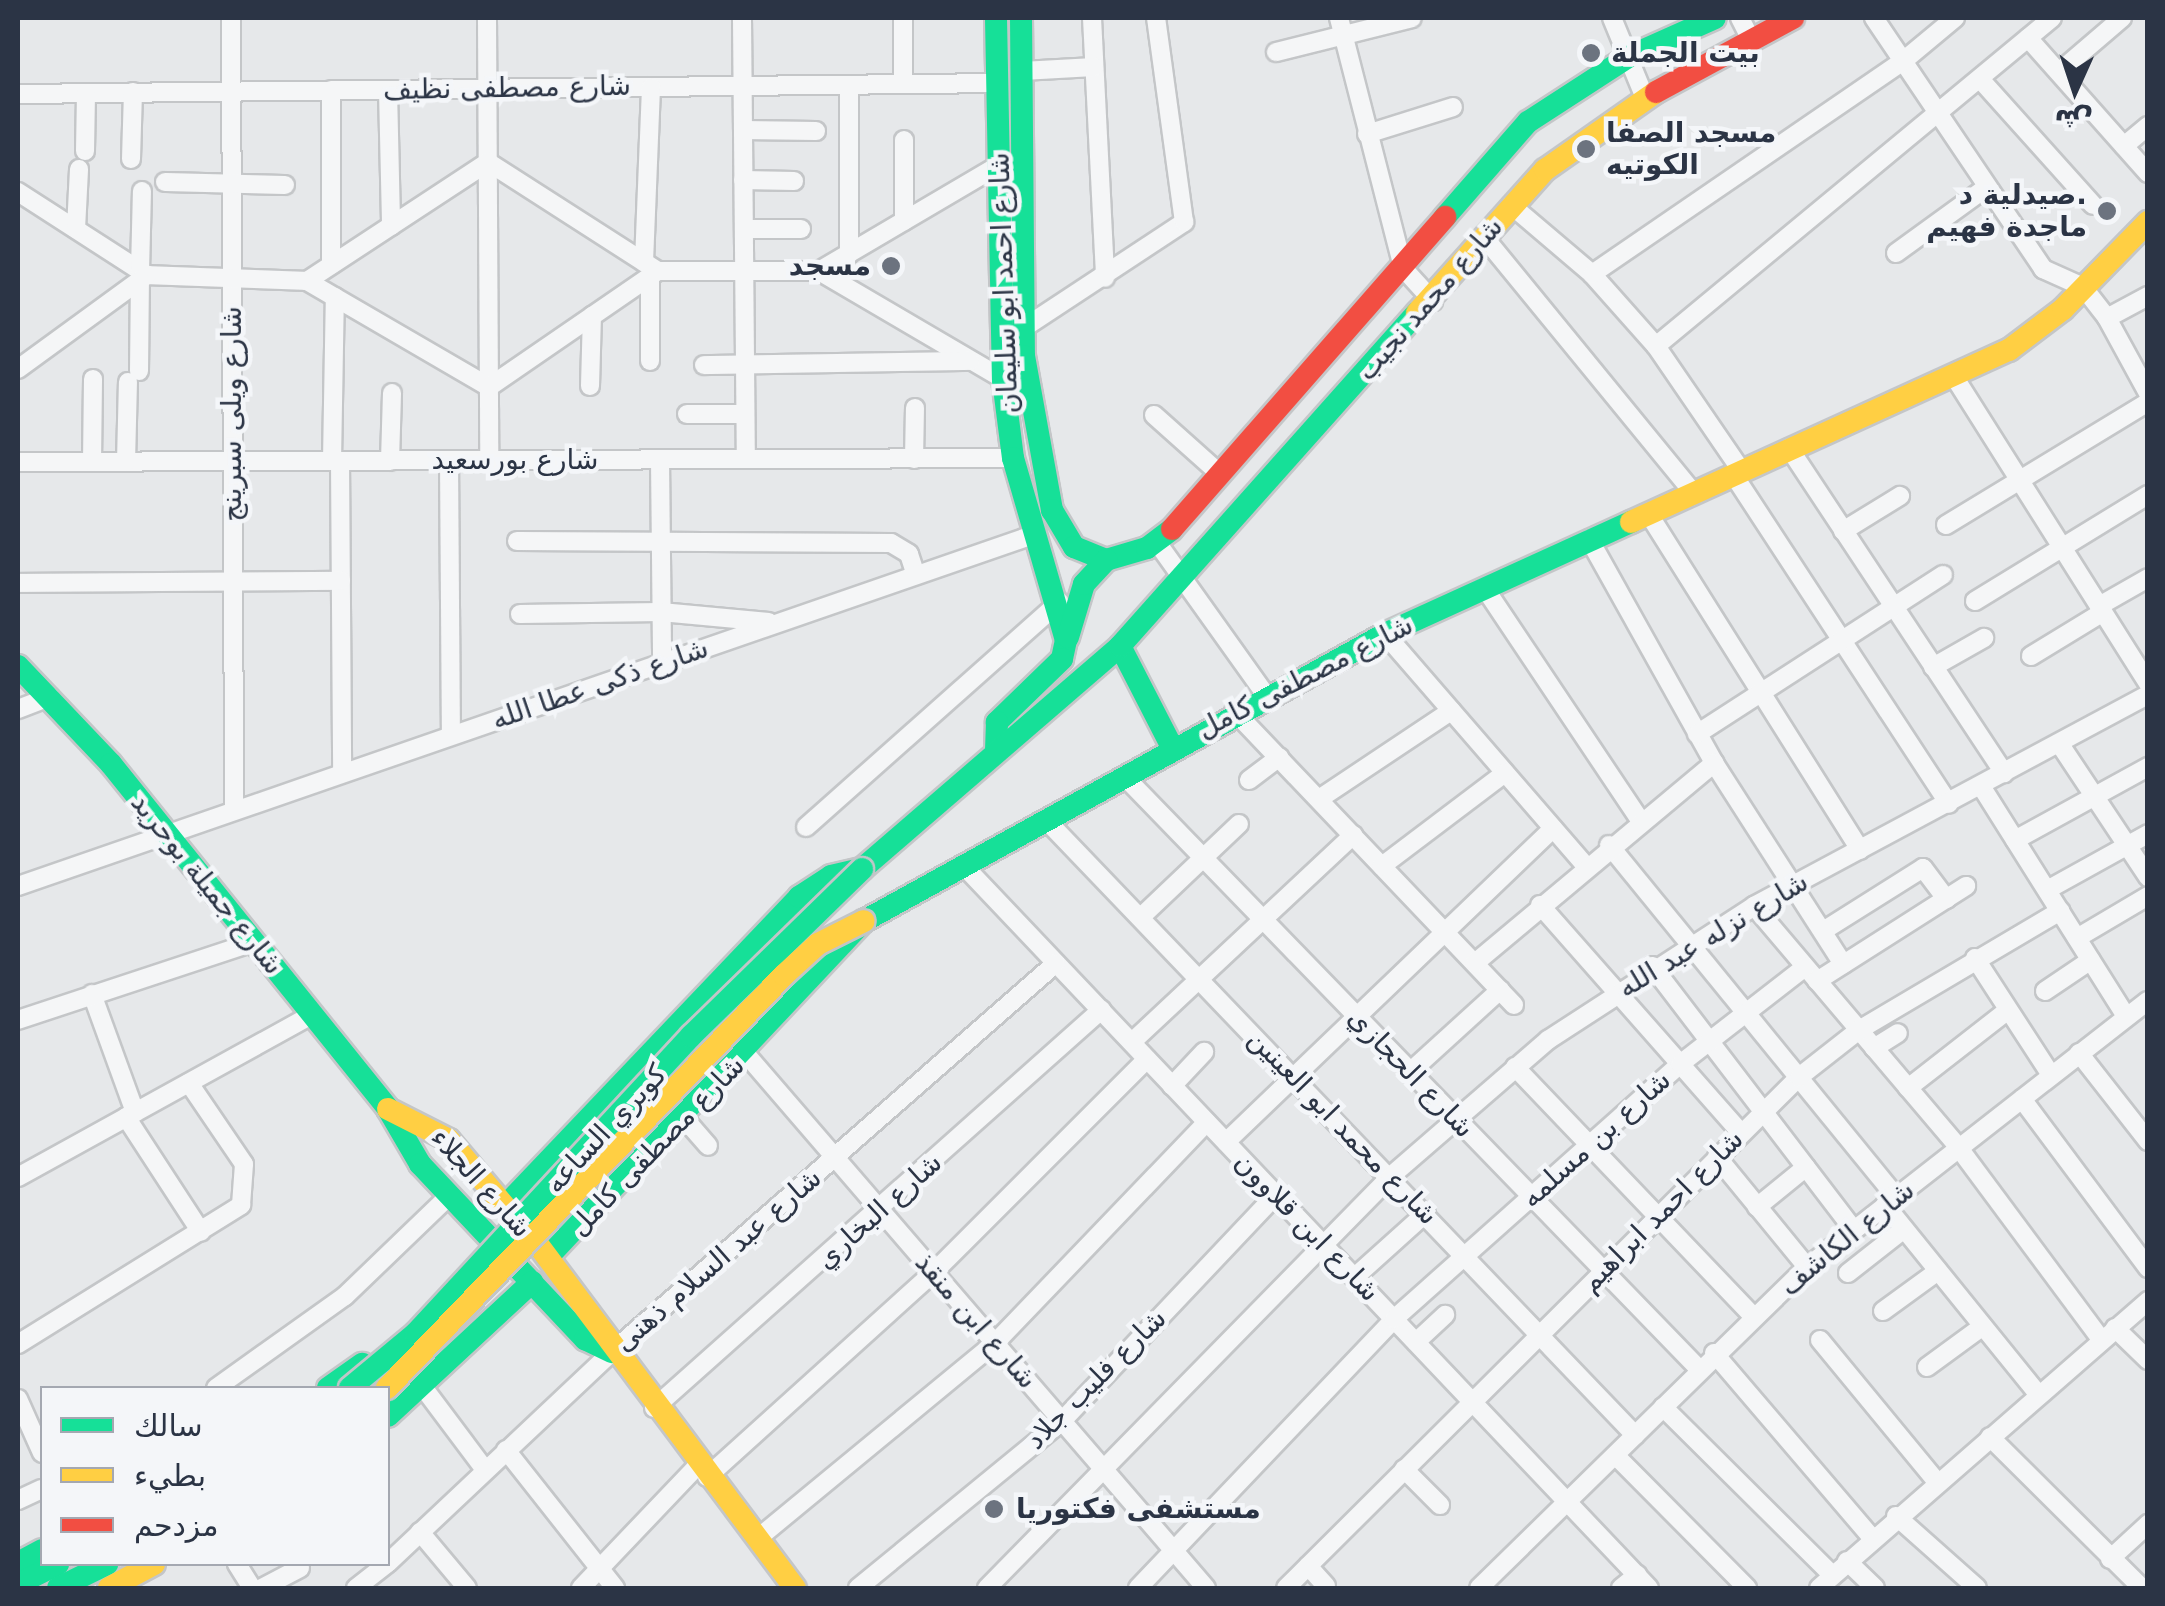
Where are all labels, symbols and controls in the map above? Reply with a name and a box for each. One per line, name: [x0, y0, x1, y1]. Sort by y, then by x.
place label: بيت الجملة: [1611, 36, 1760, 70]
north arrow: [2025, 40, 2125, 140]
marker: بيت الجملة: [1580, 42, 1602, 64]
street label: شارع مصطفى نظيف: [383, 69, 631, 107]
text: ش: [2053, 103, 2094, 138]
place label: مسجد الصفا الكوتيه: [1606, 116, 1776, 182]
marker: مسجد الصفا الكوتيه: [1575, 138, 1597, 160]
street label: شارع احمد ابو سليمان: [983, 152, 1025, 414]
place label: صيدلية د. ماجدة فهيم: [1926, 178, 2087, 244]
marker: صيدلية د. ماجدة فهيم: [2096, 200, 2118, 222]
street label: شارع محمد نجيب: [1350, 210, 1510, 388]
place label: مسجد: [789, 249, 871, 283]
marker: مسجد: [880, 255, 902, 277]
street label: شارع ويلى سبرينج: [215, 306, 249, 522]
street label: شارع بورسعيد: [431, 443, 599, 477]
street label: شارع مصطفى كامل: [1191, 608, 1419, 746]
street label: شارع ذكى عطا الله: [487, 631, 713, 737]
street label: شارع جميلة بوحريد: [124, 786, 290, 982]
street label: شارع نزله عبد الله: [1612, 865, 1814, 1005]
street label: شارع الحجازي: [1341, 1001, 1481, 1145]
street label: شارع محمد ابو العينين: [1241, 1022, 1445, 1232]
street label: شارع مصطفى كامل: [562, 1049, 752, 1243]
street label: كوبري الساعه: [538, 1058, 674, 1200]
street label: شارع بن مسلمه: [1514, 1063, 1678, 1215]
street label: شارع الجلاء: [423, 1121, 539, 1245]
street label: شارع احمد ابراهيم: [1574, 1123, 1750, 1299]
street label: شارع ابن قلاوون: [1227, 1145, 1387, 1309]
street label: شارع البخاري: [809, 1146, 949, 1276]
street label: شارع عبد السلام ذهنى: [608, 1161, 828, 1359]
street label: شارع الكاشف: [1773, 1173, 1921, 1303]
street label: شارع ابن منقذ: [908, 1246, 1044, 1396]
street label: شارع فليب جلاد: [1019, 1302, 1173, 1456]
legend: [40, 1386, 390, 1566]
text: سالك: [134, 1408, 203, 1443]
text: بطيء: [134, 1458, 206, 1493]
place label: مستشفى فكتوريا: [1016, 1492, 1261, 1526]
marker: مستشفى فكتوريا: [981, 1496, 1007, 1522]
text: مزدحم: [134, 1508, 219, 1543]

